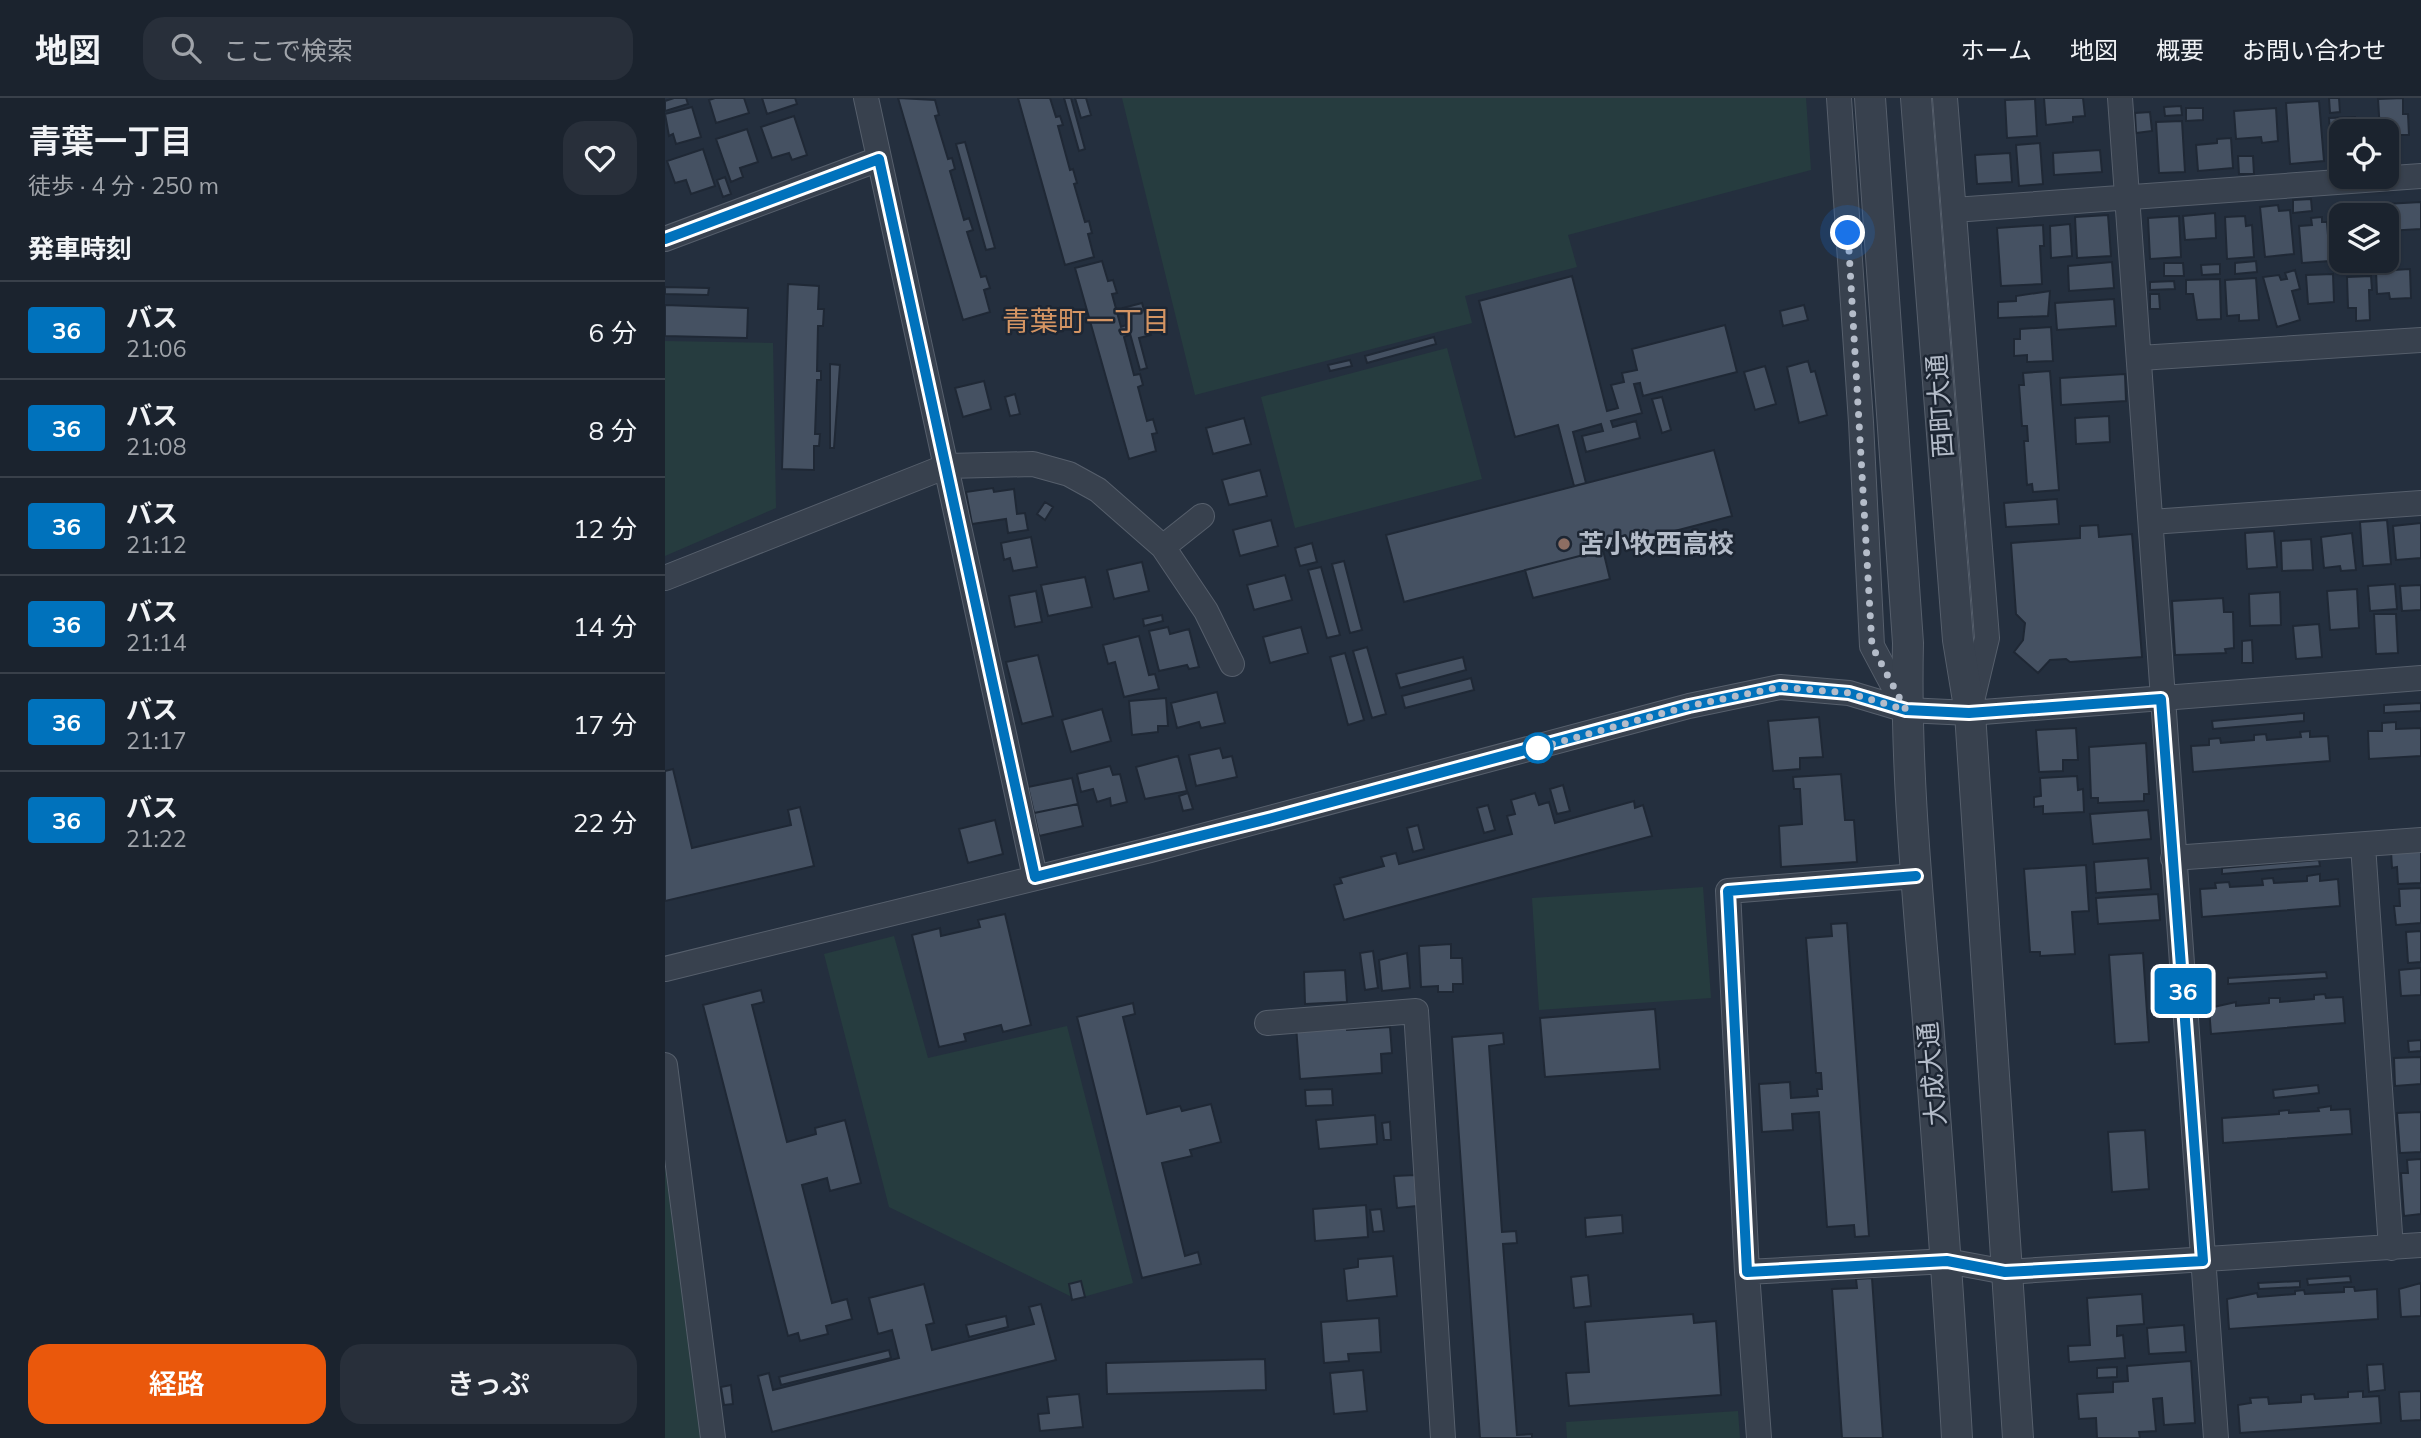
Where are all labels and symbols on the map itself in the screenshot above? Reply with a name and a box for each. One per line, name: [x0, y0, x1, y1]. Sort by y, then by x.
your location: [1830, 215, 1865, 250]
district label: 青葉町一丁目: [1002, 303, 1170, 338]
street label: 西町大通: [1919, 353, 1960, 459]
place label: 苫小牧西高校: [1578, 527, 1734, 560]
marker: 苫小牧西高校: [1556, 536, 1572, 552]
unlabelled marker: [1523, 733, 1553, 763]
line badge: 36: [2151, 968, 2215, 1014]
street label: 大成大通: [1911, 1021, 1952, 1127]

